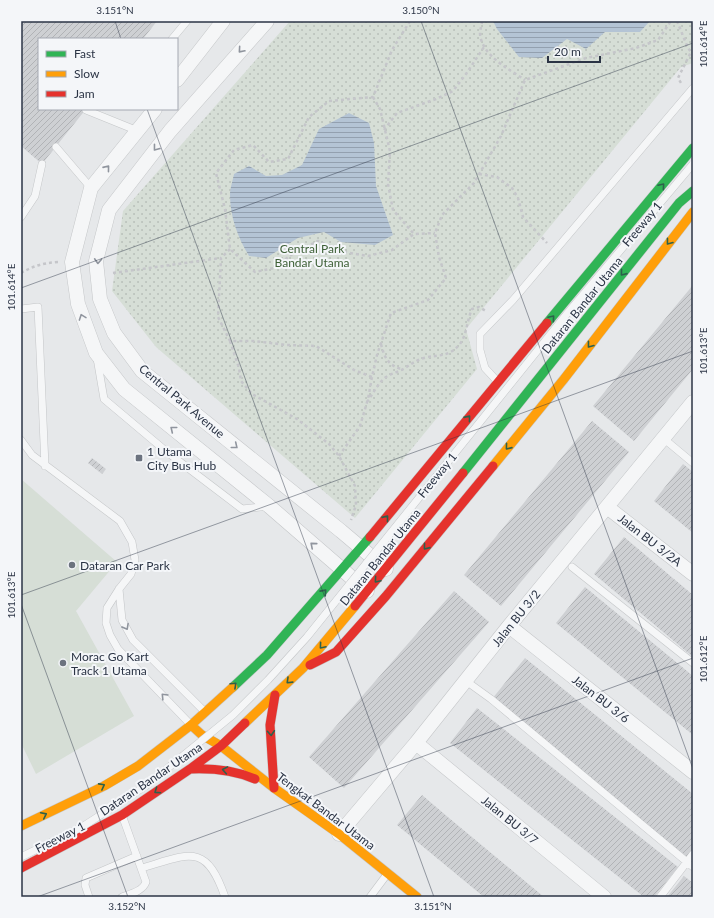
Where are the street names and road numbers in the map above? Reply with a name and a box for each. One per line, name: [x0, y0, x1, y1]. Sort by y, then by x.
street label: Freeway 1: [619, 198, 665, 250]
street label: Dataran Bandar Utama: [538, 254, 626, 356]
street label: Central Park Avenue: [136, 361, 228, 441]
street label: Freeway 1: [414, 449, 460, 501]
street label: Dataran Bandar Utama: [336, 506, 424, 608]
street label: Jalan BU 3/2A: [615, 511, 685, 570]
street label: Jalan BU 3/2: [489, 587, 543, 649]
street label: Jalan BU 3/6: [569, 672, 633, 726]
street label: Dataran Bandar Utama: [97, 739, 205, 819]
street label: Tengkat Bandar Utama: [274, 769, 378, 853]
street label: Jalan BU 3/7: [479, 793, 541, 847]
street label: Freeway 1: [32, 818, 88, 856]

